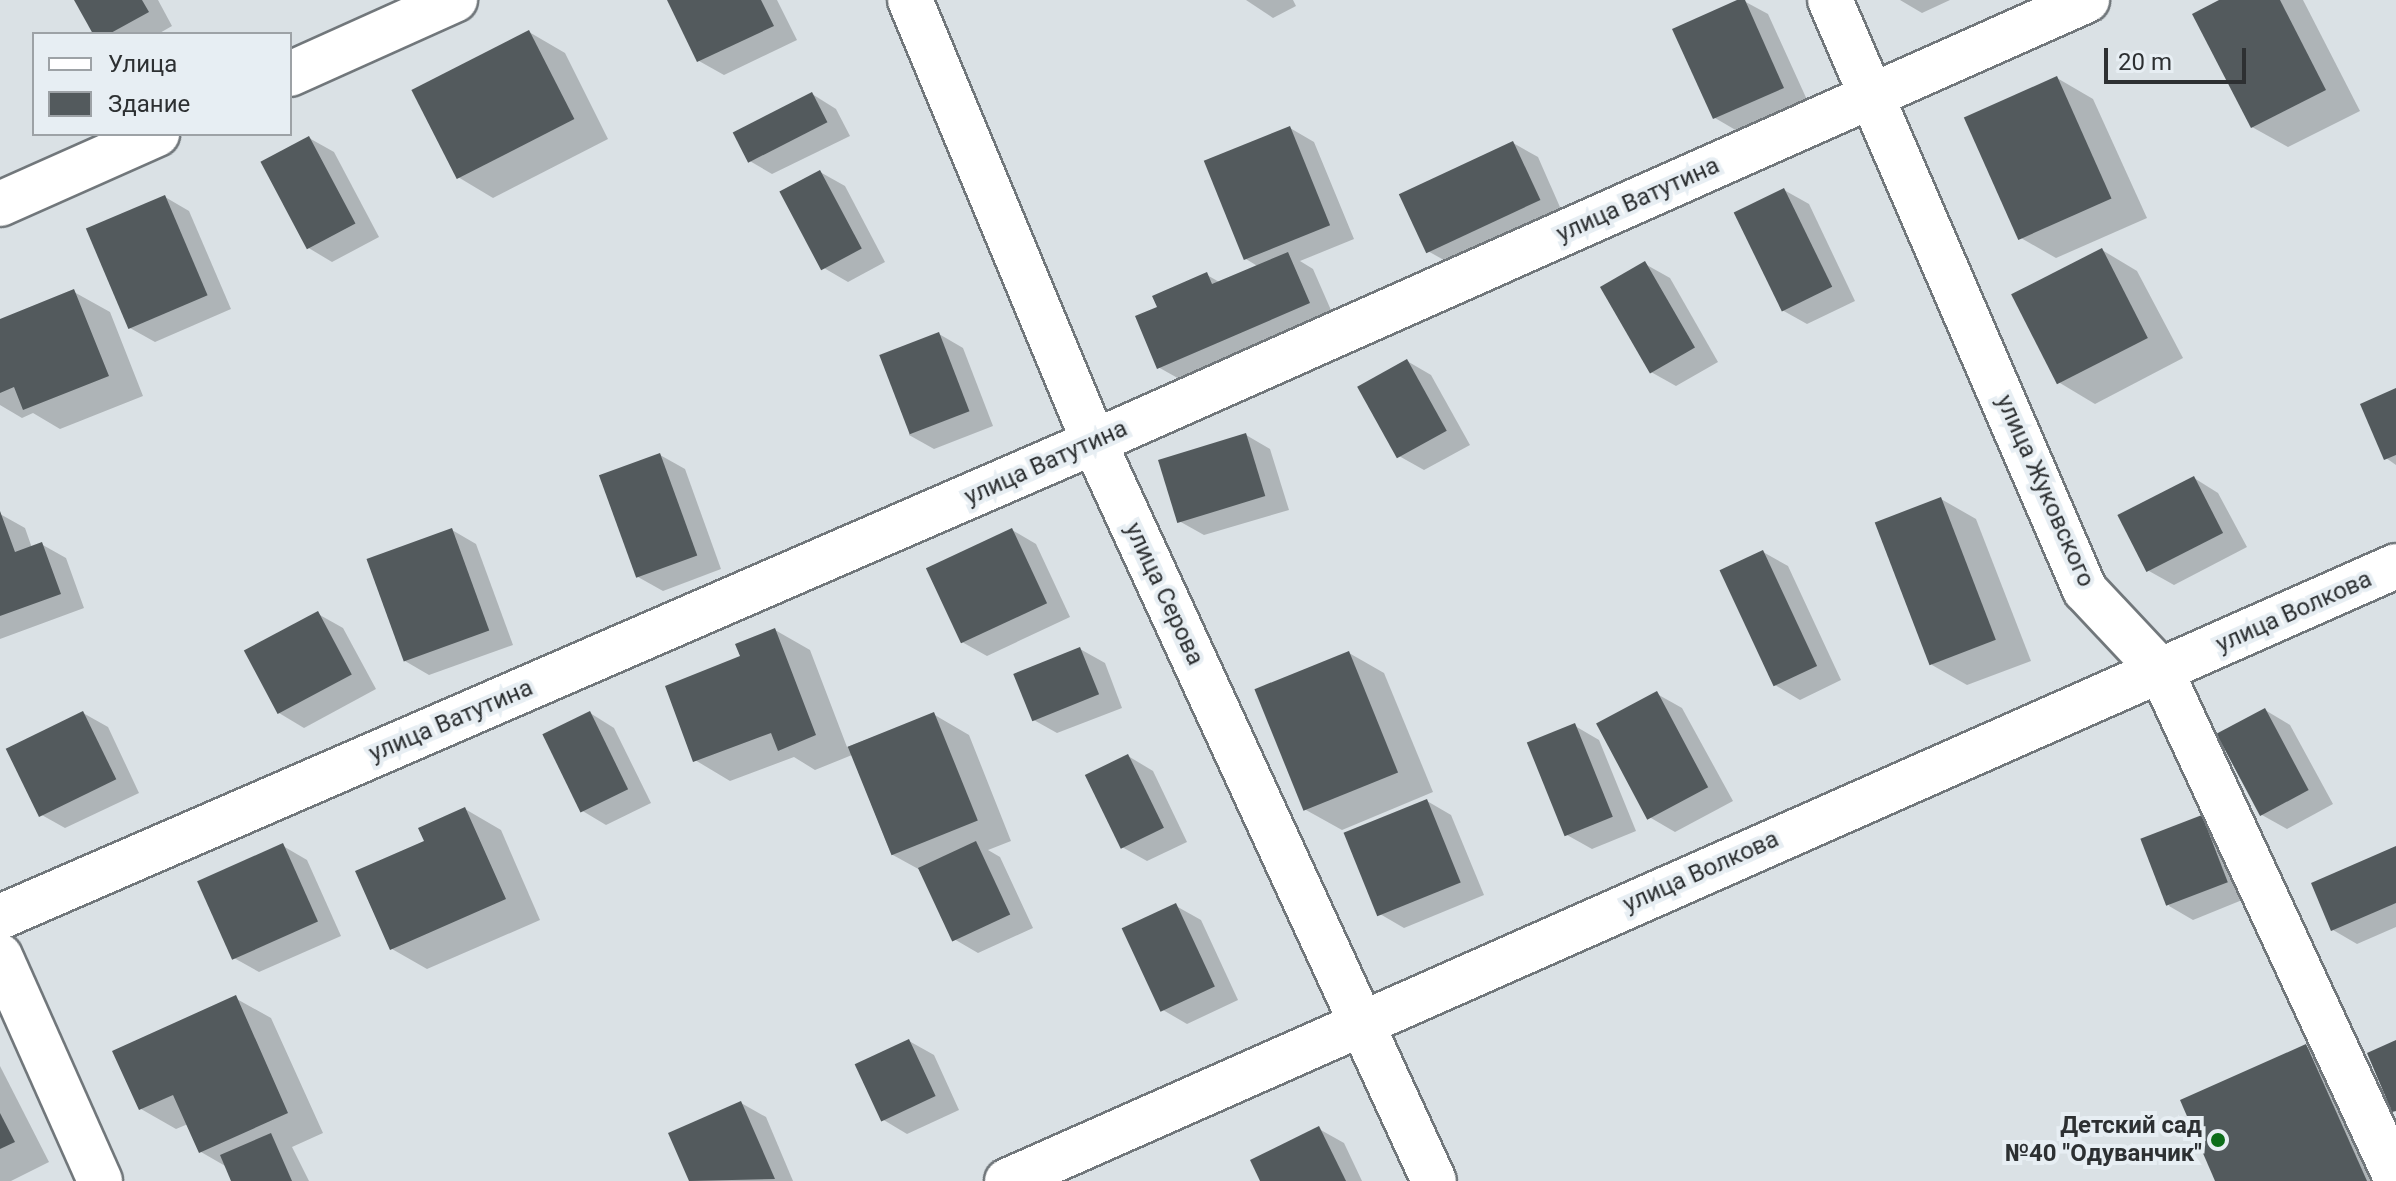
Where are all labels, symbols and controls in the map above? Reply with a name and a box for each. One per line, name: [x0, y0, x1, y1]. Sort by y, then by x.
legend: [32, 32, 292, 136]
scale bar: [2108, 32, 2250, 82]
text: 20 m: [2118, 48, 2172, 76]
text: Улица: [108, 50, 177, 78]
text: Здание: [108, 90, 190, 118]
street label: улица Ватутина: [1552, 151, 1724, 249]
street label: улица Жуковского: [1990, 390, 2100, 592]
street label: улица Ватутина: [960, 414, 1132, 512]
street label: улица Серова: [1118, 518, 1210, 670]
street label: улица Волкова: [2212, 565, 2376, 659]
street label: улица Ватутина: [365, 674, 537, 768]
street label: улица Волкова: [1619, 825, 1783, 919]
place label: Детский сад №40 "Одуванчик": [2005, 1112, 2202, 1168]
marker: Детский сад №40 "Одуванчик": [2209, 1131, 2227, 1149]

